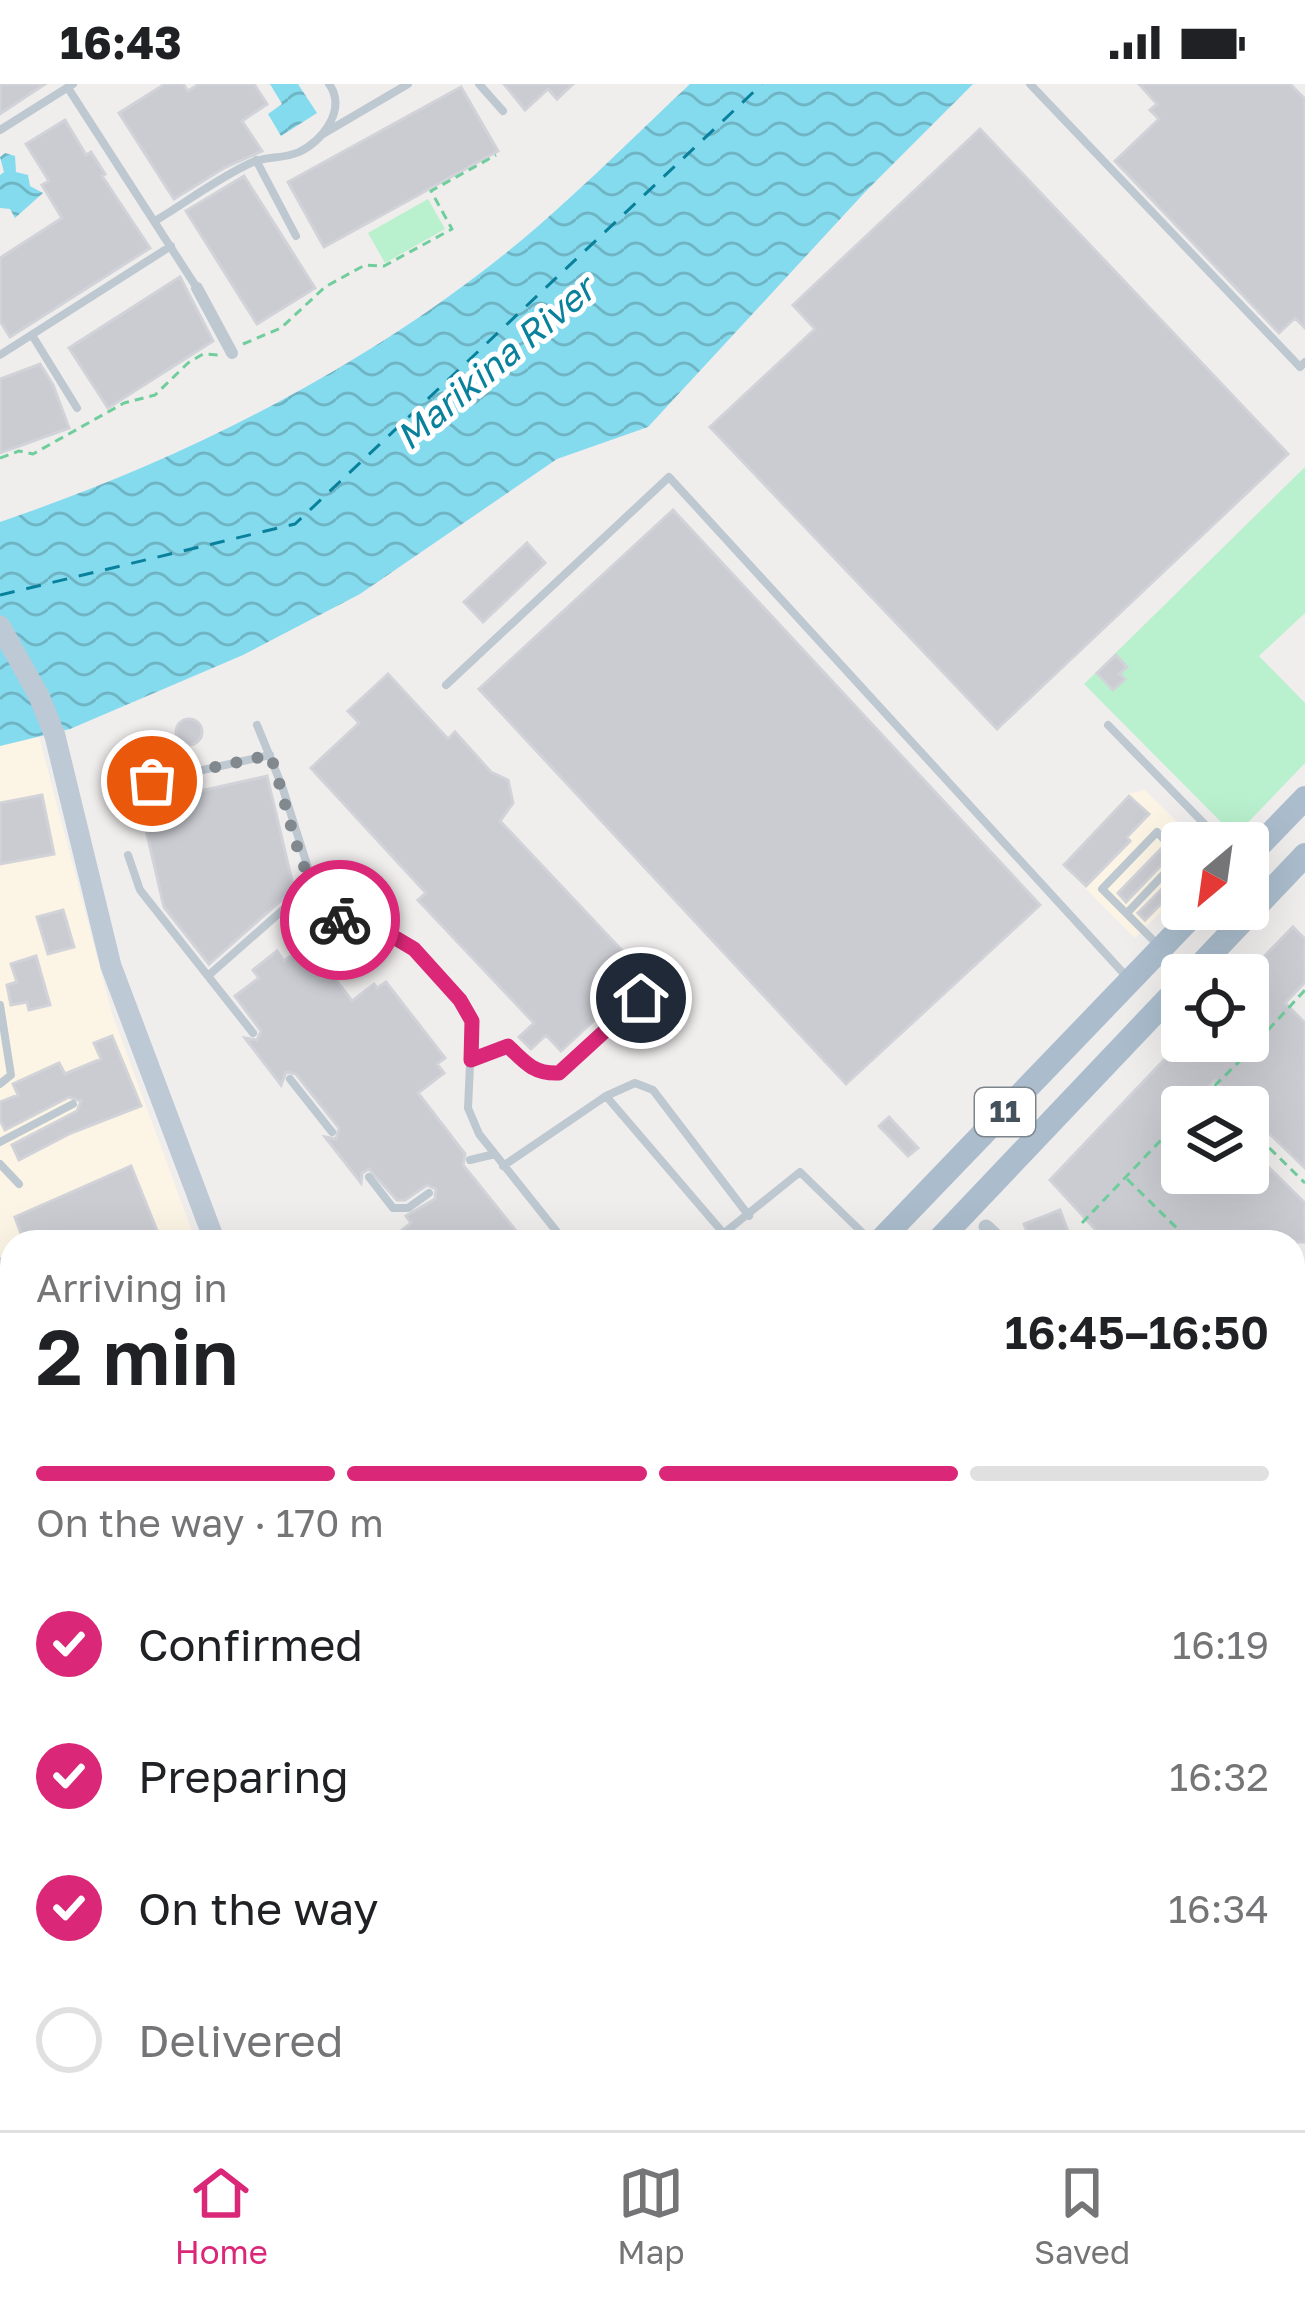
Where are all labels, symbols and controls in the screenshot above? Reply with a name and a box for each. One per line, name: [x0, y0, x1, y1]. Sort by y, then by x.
text: 16:43: [60, 15, 182, 69]
water label: Marikina River: [387, 264, 606, 458]
pin: [101, 730, 203, 832]
icon: bag: [119, 748, 185, 814]
north arrow: [1161, 822, 1269, 930]
map controls: [1161, 822, 1269, 1194]
courier: [280, 860, 400, 980]
icon: bike: [307, 887, 373, 953]
pin: [590, 947, 692, 1049]
button: locate: [1161, 954, 1269, 1062]
icon: home: [608, 965, 674, 1031]
button: layers: [1161, 1086, 1269, 1194]
road number: 11: [975, 1088, 1035, 1136]
text: Arriving in: [36, 1264, 227, 1311]
text: 16:45–16:50: [1005, 1305, 1269, 1359]
text: 2 min: [36, 1309, 239, 1402]
text: On the way · 170 m: [36, 1499, 384, 1546]
icon: check: [36, 1611, 102, 1677]
text: Confirmed: [138, 1617, 363, 1671]
text: 16:19: [1172, 1621, 1269, 1668]
icon: check: [36, 1743, 102, 1809]
text: Preparing: [138, 1749, 349, 1803]
text: 16:32: [1169, 1753, 1269, 1800]
icon: check: [36, 1875, 102, 1941]
text: On the way: [138, 1881, 379, 1935]
text: 16:34: [1168, 1885, 1269, 1932]
text: Delivered: [138, 2013, 343, 2067]
tab: Home: [175, 2160, 268, 2271]
tab: Map: [617, 2160, 685, 2271]
tab: Saved: [1034, 2160, 1130, 2271]

